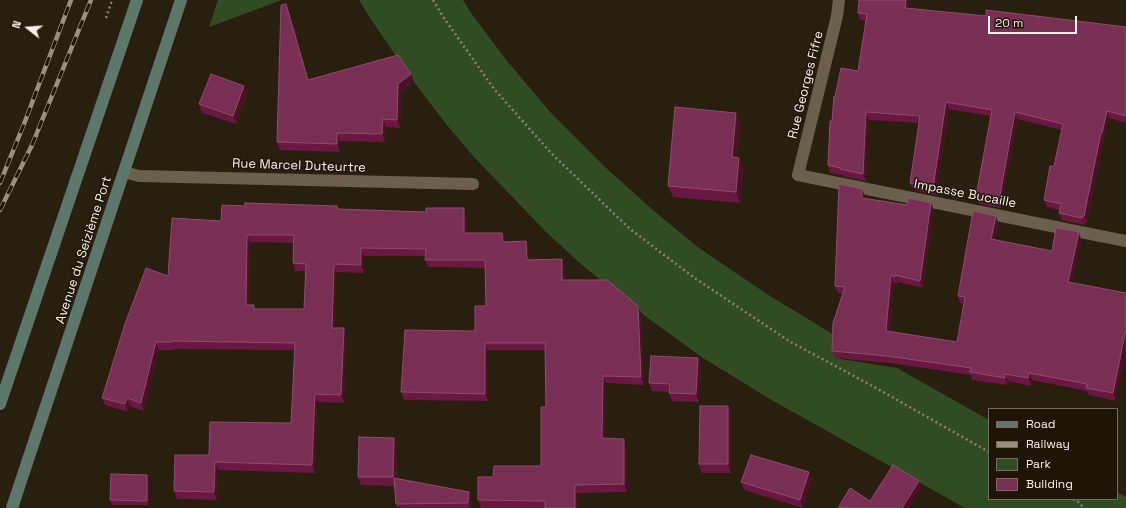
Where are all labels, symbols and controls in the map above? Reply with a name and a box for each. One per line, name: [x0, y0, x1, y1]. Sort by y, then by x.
north arrow: [8, 8, 48, 48]
scale bar: [990, 8, 1079, 34]
text: 20 m: [995, 15, 1023, 31]
text: N: [9, 19, 24, 30]
street label: Rue Georges Fifre: [785, 29, 827, 141]
street label: Rue Marcel Duteurtre: [232, 156, 366, 176]
street label: Avenue du Seizième Port: [53, 174, 115, 326]
street label: Impasse Bucaille: [912, 176, 1018, 212]
legend: [988, 408, 1118, 500]
text: Road: [1026, 416, 1055, 432]
text: Railway: [1026, 436, 1070, 452]
text: Park: [1026, 456, 1051, 472]
text: Building: [1026, 476, 1073, 492]

